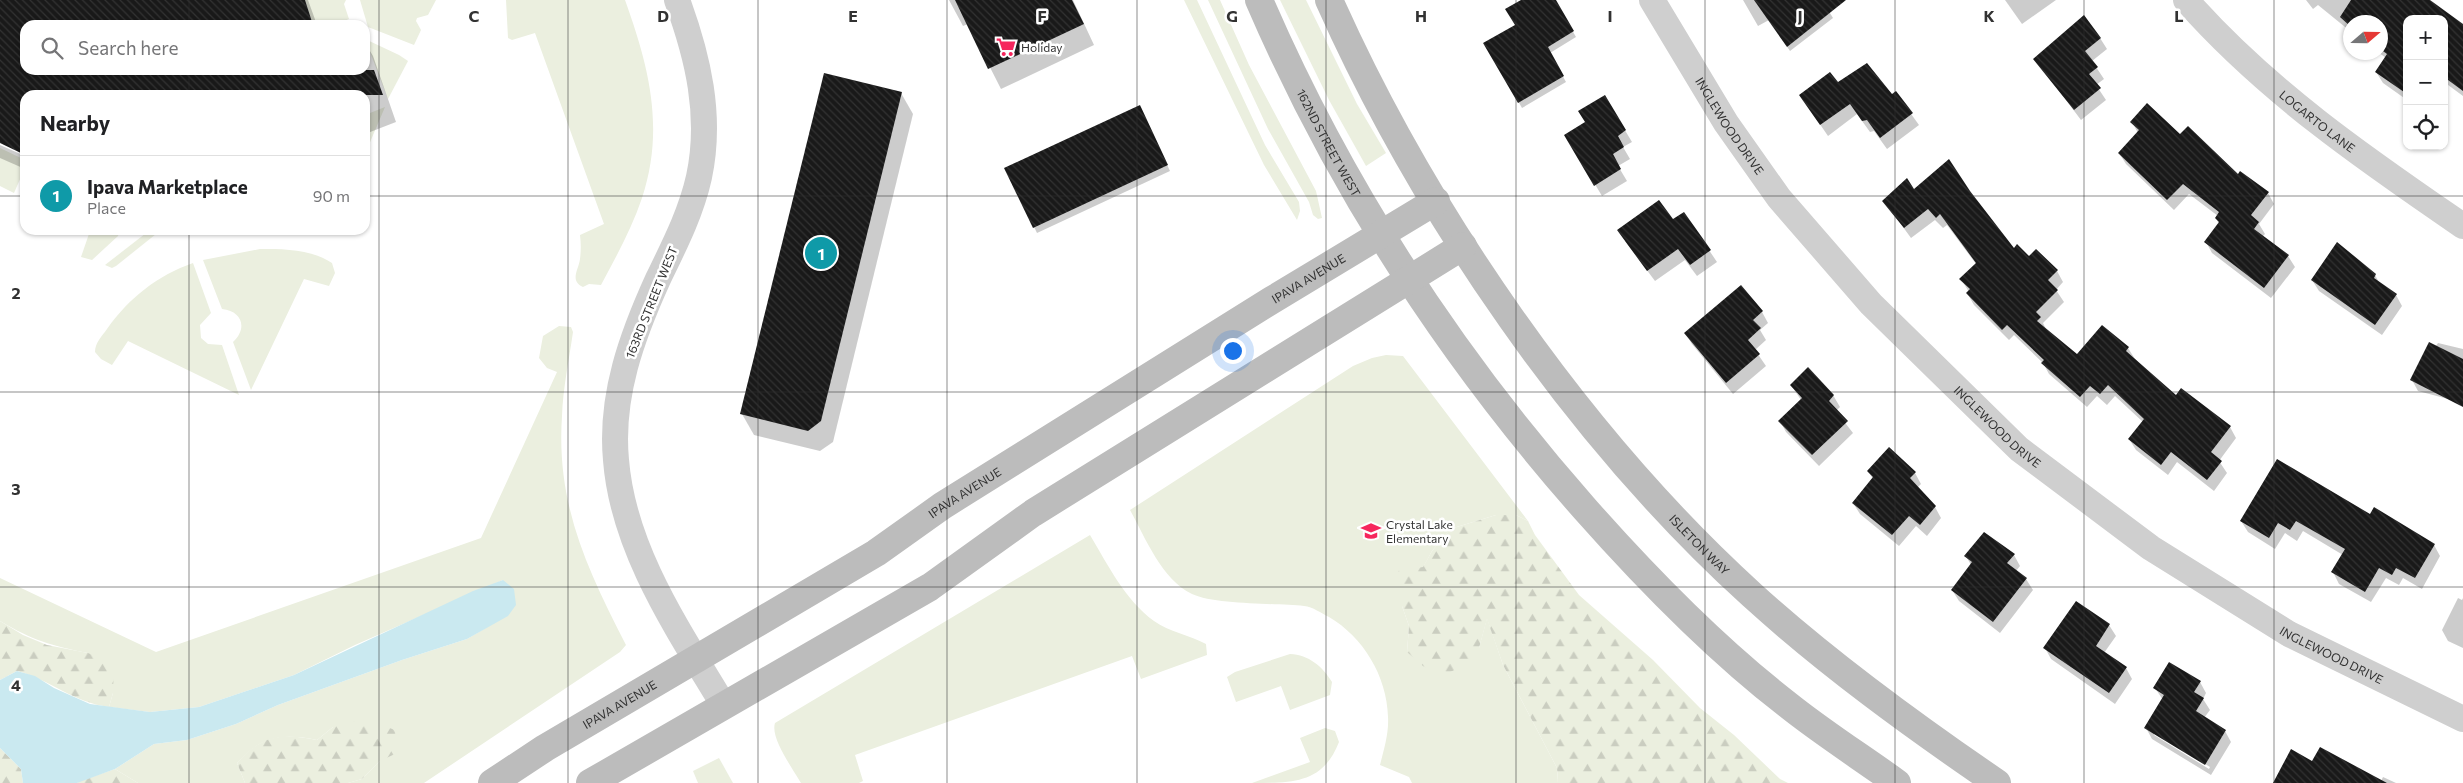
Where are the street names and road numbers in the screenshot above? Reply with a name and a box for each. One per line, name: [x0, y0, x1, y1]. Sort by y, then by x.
street label: INGLEWOOD DRIVE: [1693, 75, 1767, 177]
street label: 162ND STREET WEST: [1294, 87, 1364, 199]
street label: LOGARTO LANE: [2277, 87, 2358, 155]
street label: 163RD STREET WEST: [622, 244, 680, 360]
street label: IPAVA AVENUE: [1269, 251, 1348, 306]
street label: INGLEWOOD DRIVE: [1951, 383, 2044, 470]
street label: IPAVA AVENUE: [925, 464, 1003, 521]
street label: ISLETON WAY: [1667, 511, 1733, 578]
street label: INGLEWOOD DRIVE: [2277, 623, 2386, 686]
street label: IPAVA AVENUE: [580, 677, 659, 731]

